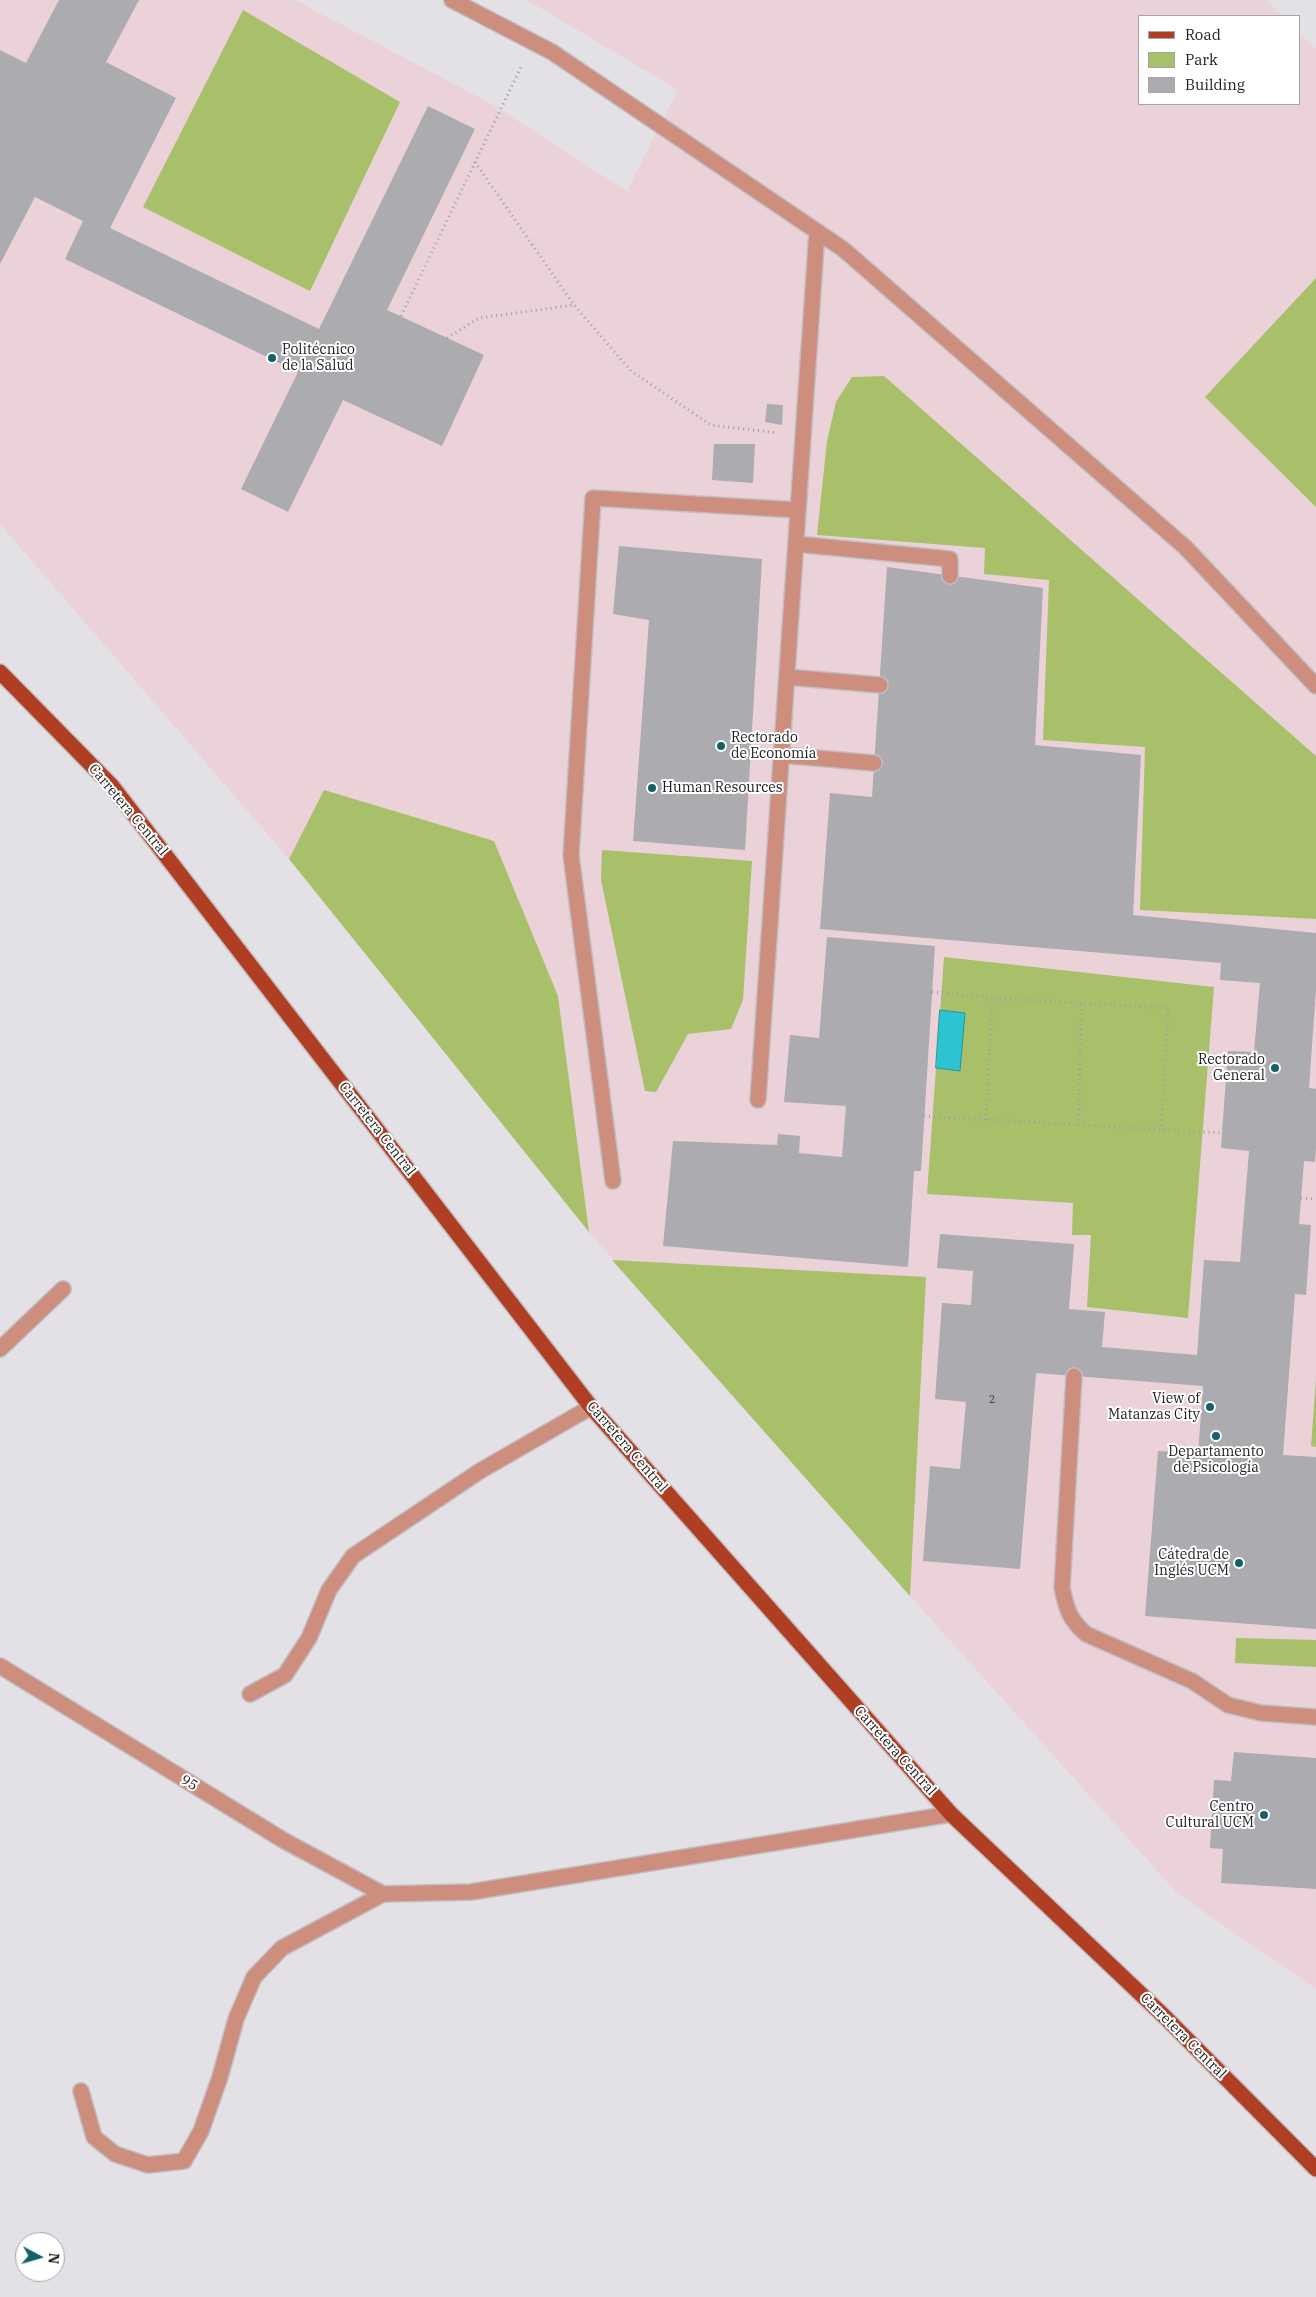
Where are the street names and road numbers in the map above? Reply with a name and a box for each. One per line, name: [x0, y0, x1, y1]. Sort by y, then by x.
street label: Carretera Central: [85, 761, 171, 859]
street label: Carretera Central: [335, 1079, 419, 1179]
street label: Carretera Central: [583, 1398, 671, 1496]
street label: Carretera Central: [850, 1703, 940, 1799]
street label: 95: [177, 1771, 201, 1795]
street label: Carretera Central: [1137, 1990, 1229, 2082]

